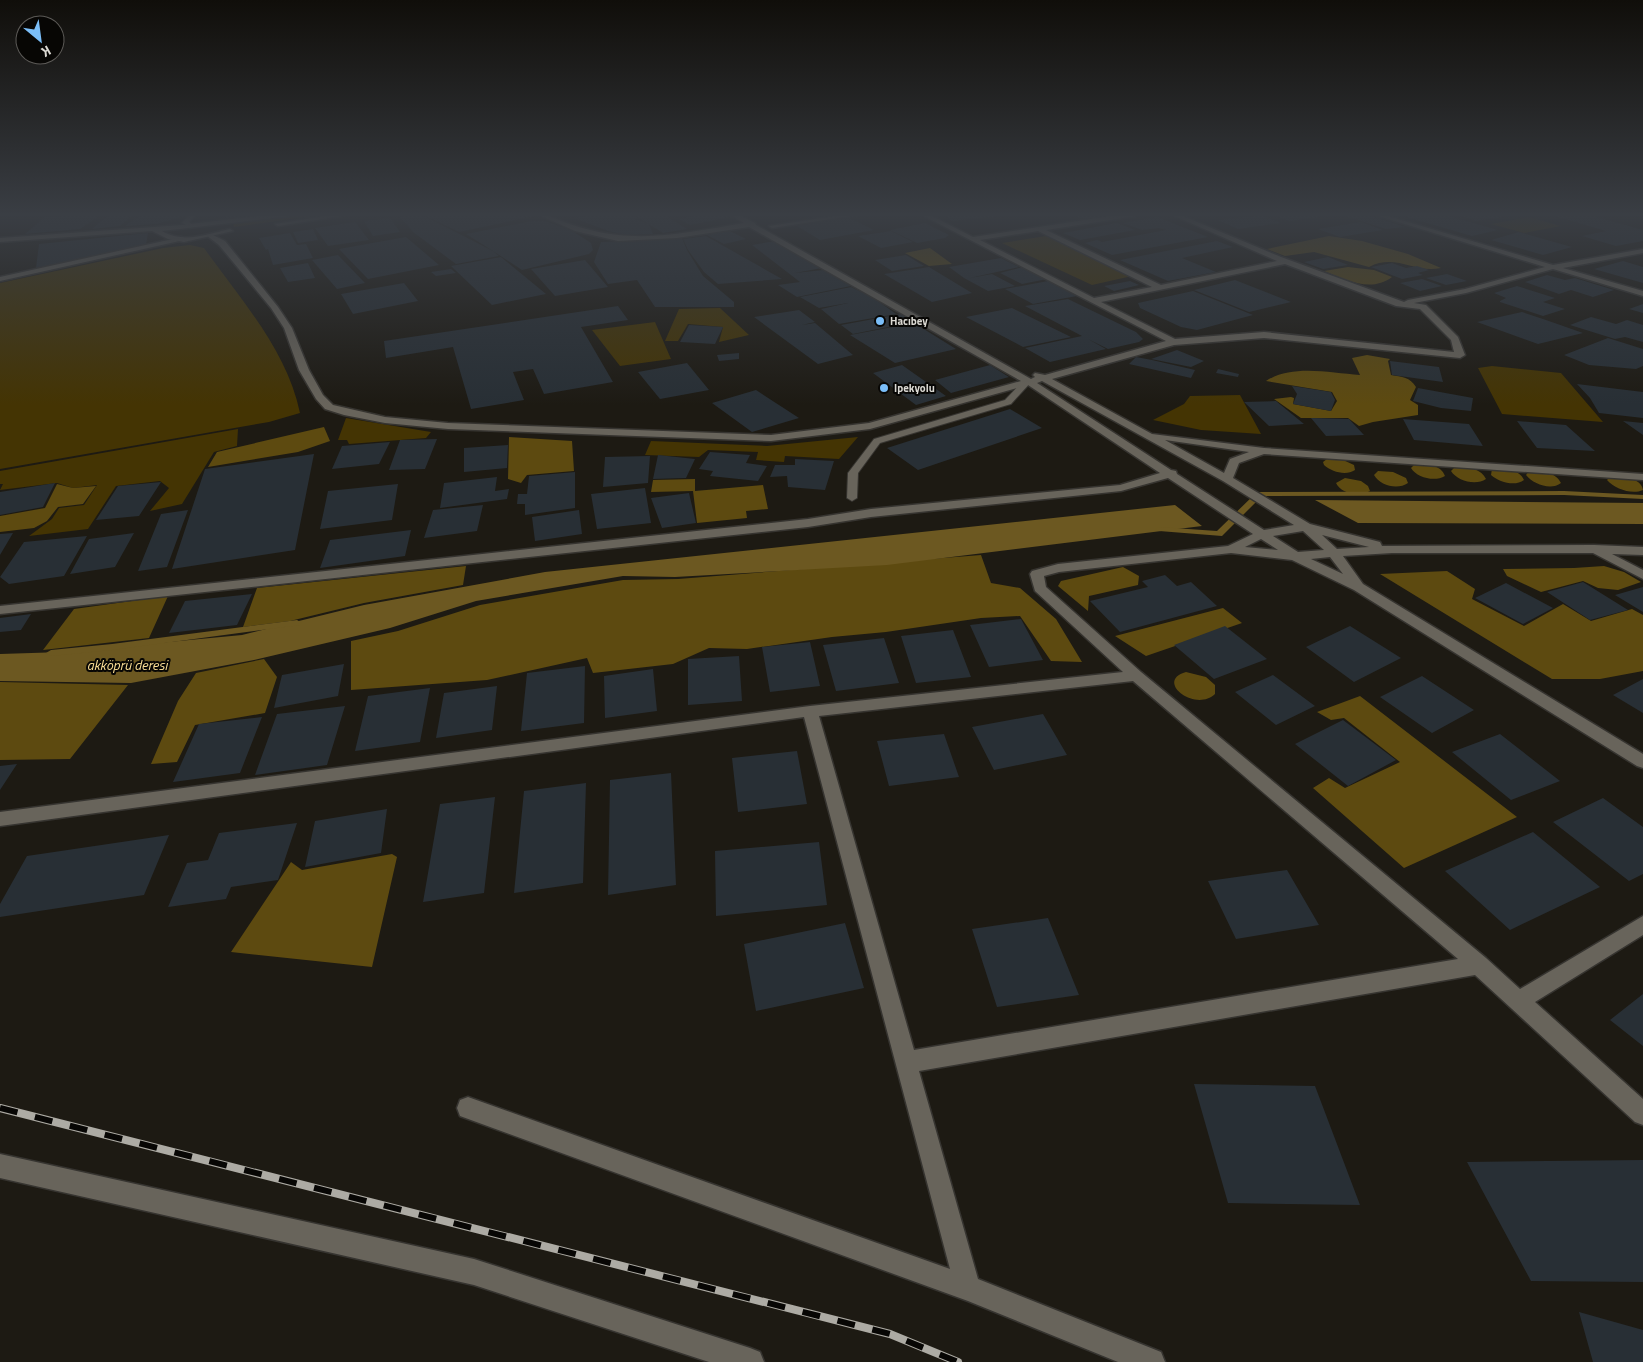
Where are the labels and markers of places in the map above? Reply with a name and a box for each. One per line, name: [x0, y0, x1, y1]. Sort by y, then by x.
place label: Hacıbey: [890, 313, 928, 329]
marker: Hacıbey: [874, 315, 886, 327]
place label: Ipekyolu: [894, 380, 935, 396]
marker: Ipekyolu: [878, 382, 890, 394]

